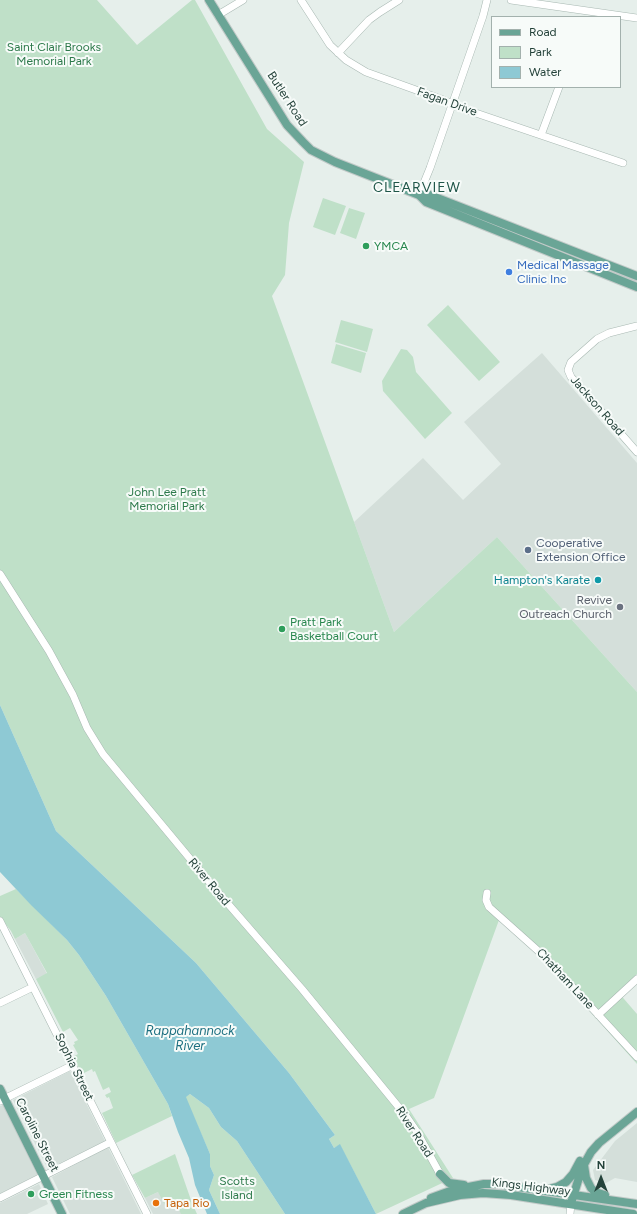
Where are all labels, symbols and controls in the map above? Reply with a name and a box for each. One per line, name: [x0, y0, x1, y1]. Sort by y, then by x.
legend: [491, 16, 621, 88]
text: Road: [529, 25, 557, 39]
park label: Saint Clair Brooks Memorial Park: [7, 40, 101, 68]
text: Park: [529, 45, 552, 59]
text: Water: [529, 65, 561, 79]
street label: Butler Road: [264, 69, 310, 129]
street label: Fagan Drive: [415, 84, 479, 120]
district label: CLEARVIEW: [373, 180, 461, 196]
place label: YMCA: [374, 239, 408, 253]
marker: YMCA: [361, 241, 371, 251]
place label: Medical Massage Clinic Inc: [517, 258, 609, 286]
marker: Medical Massage Clinic Inc: [504, 267, 514, 277]
street label: Jackson Road: [567, 373, 627, 439]
park label: John Lee Pratt Memorial Park: [128, 485, 206, 513]
place label: Cooperative Extension Office: [536, 536, 626, 564]
marker: Cooperative Extension Office: [523, 545, 533, 555]
place label: Hampton's Karate: [494, 573, 590, 587]
marker: Hampton's Karate: [593, 575, 603, 585]
place label: Revive Outreach Church: [519, 593, 612, 621]
marker: Revive Outreach Church: [615, 602, 625, 612]
place label: Pratt Park Basketball Court: [290, 615, 378, 643]
marker: Pratt Park Basketball Court: [277, 624, 287, 634]
street label: River Road: [185, 855, 233, 909]
street label: Chatham Lane: [533, 946, 597, 1012]
water label: Rappahannock River: [145, 1023, 235, 1054]
street label: Sophia Street: [51, 1031, 97, 1103]
street label: Caroline Street: [12, 1096, 62, 1174]
street label: River Road: [392, 1104, 436, 1160]
north arrow: [581, 1158, 621, 1198]
text: N: [597, 1159, 605, 1172]
park label: Scotts Island: [219, 1174, 255, 1202]
street label: Kings Highway: [491, 1175, 571, 1199]
place label: Green Fitness: [39, 1187, 113, 1201]
marker: Green Fitness: [26, 1189, 36, 1199]
place label: Tapa Rio: [164, 1196, 209, 1210]
marker: Tapa Rio: [151, 1198, 161, 1208]

